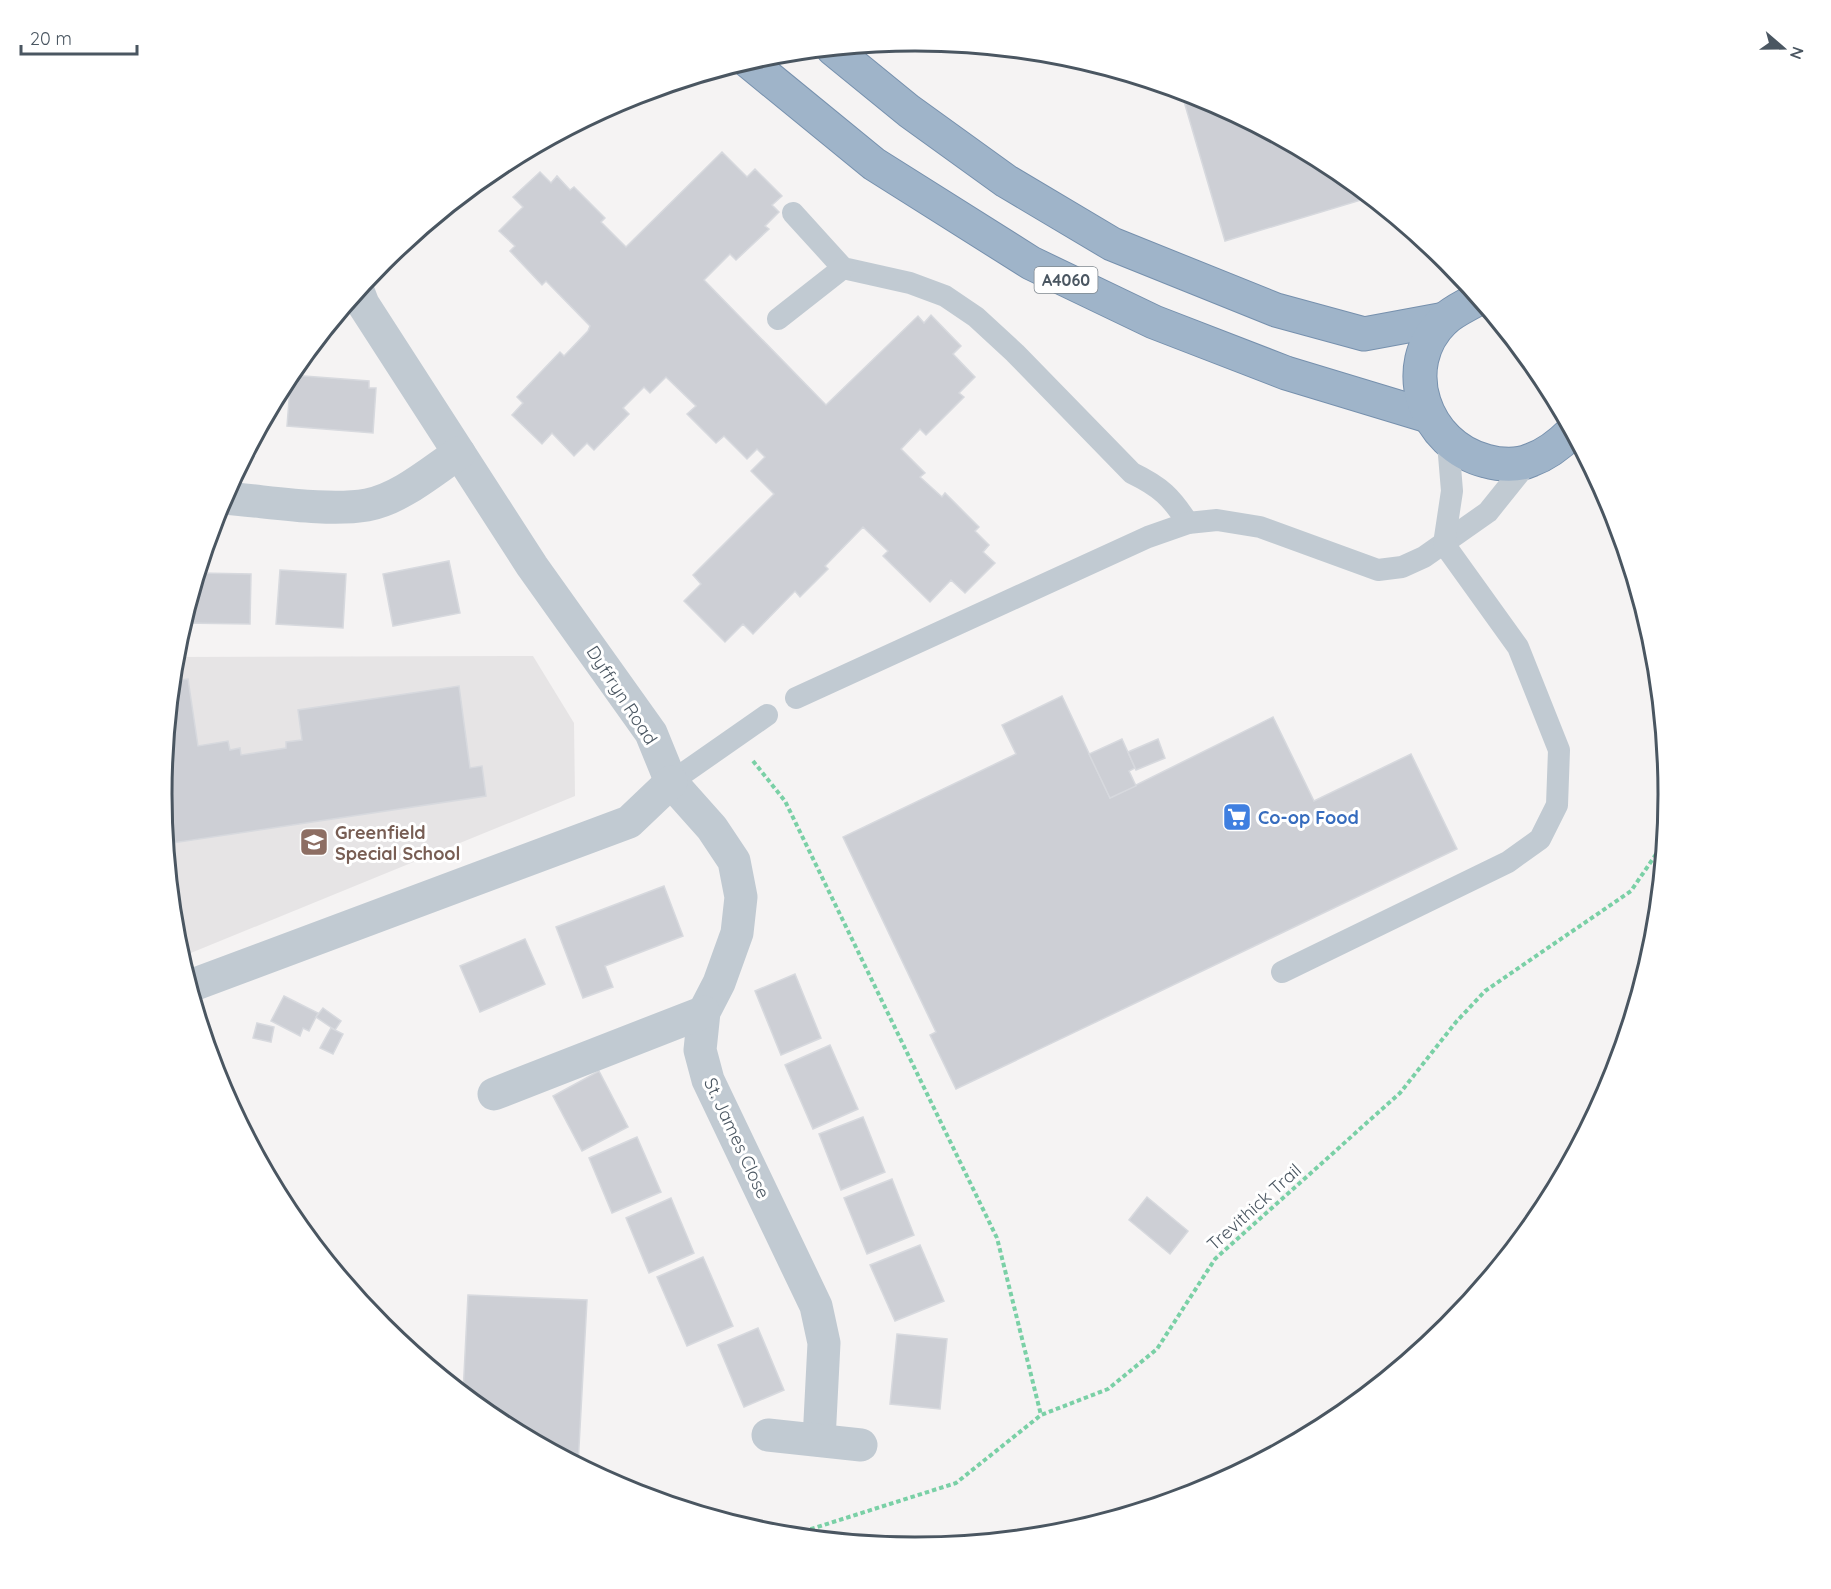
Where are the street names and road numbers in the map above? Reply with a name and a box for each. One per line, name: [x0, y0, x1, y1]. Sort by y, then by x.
road number: A4060: [1034, 267, 1098, 293]
street label: Dyffryn Road: [582, 641, 662, 749]
street label: St. James Close: [699, 1074, 775, 1202]
street label: Trevithick Trail: [1202, 1159, 1306, 1255]

